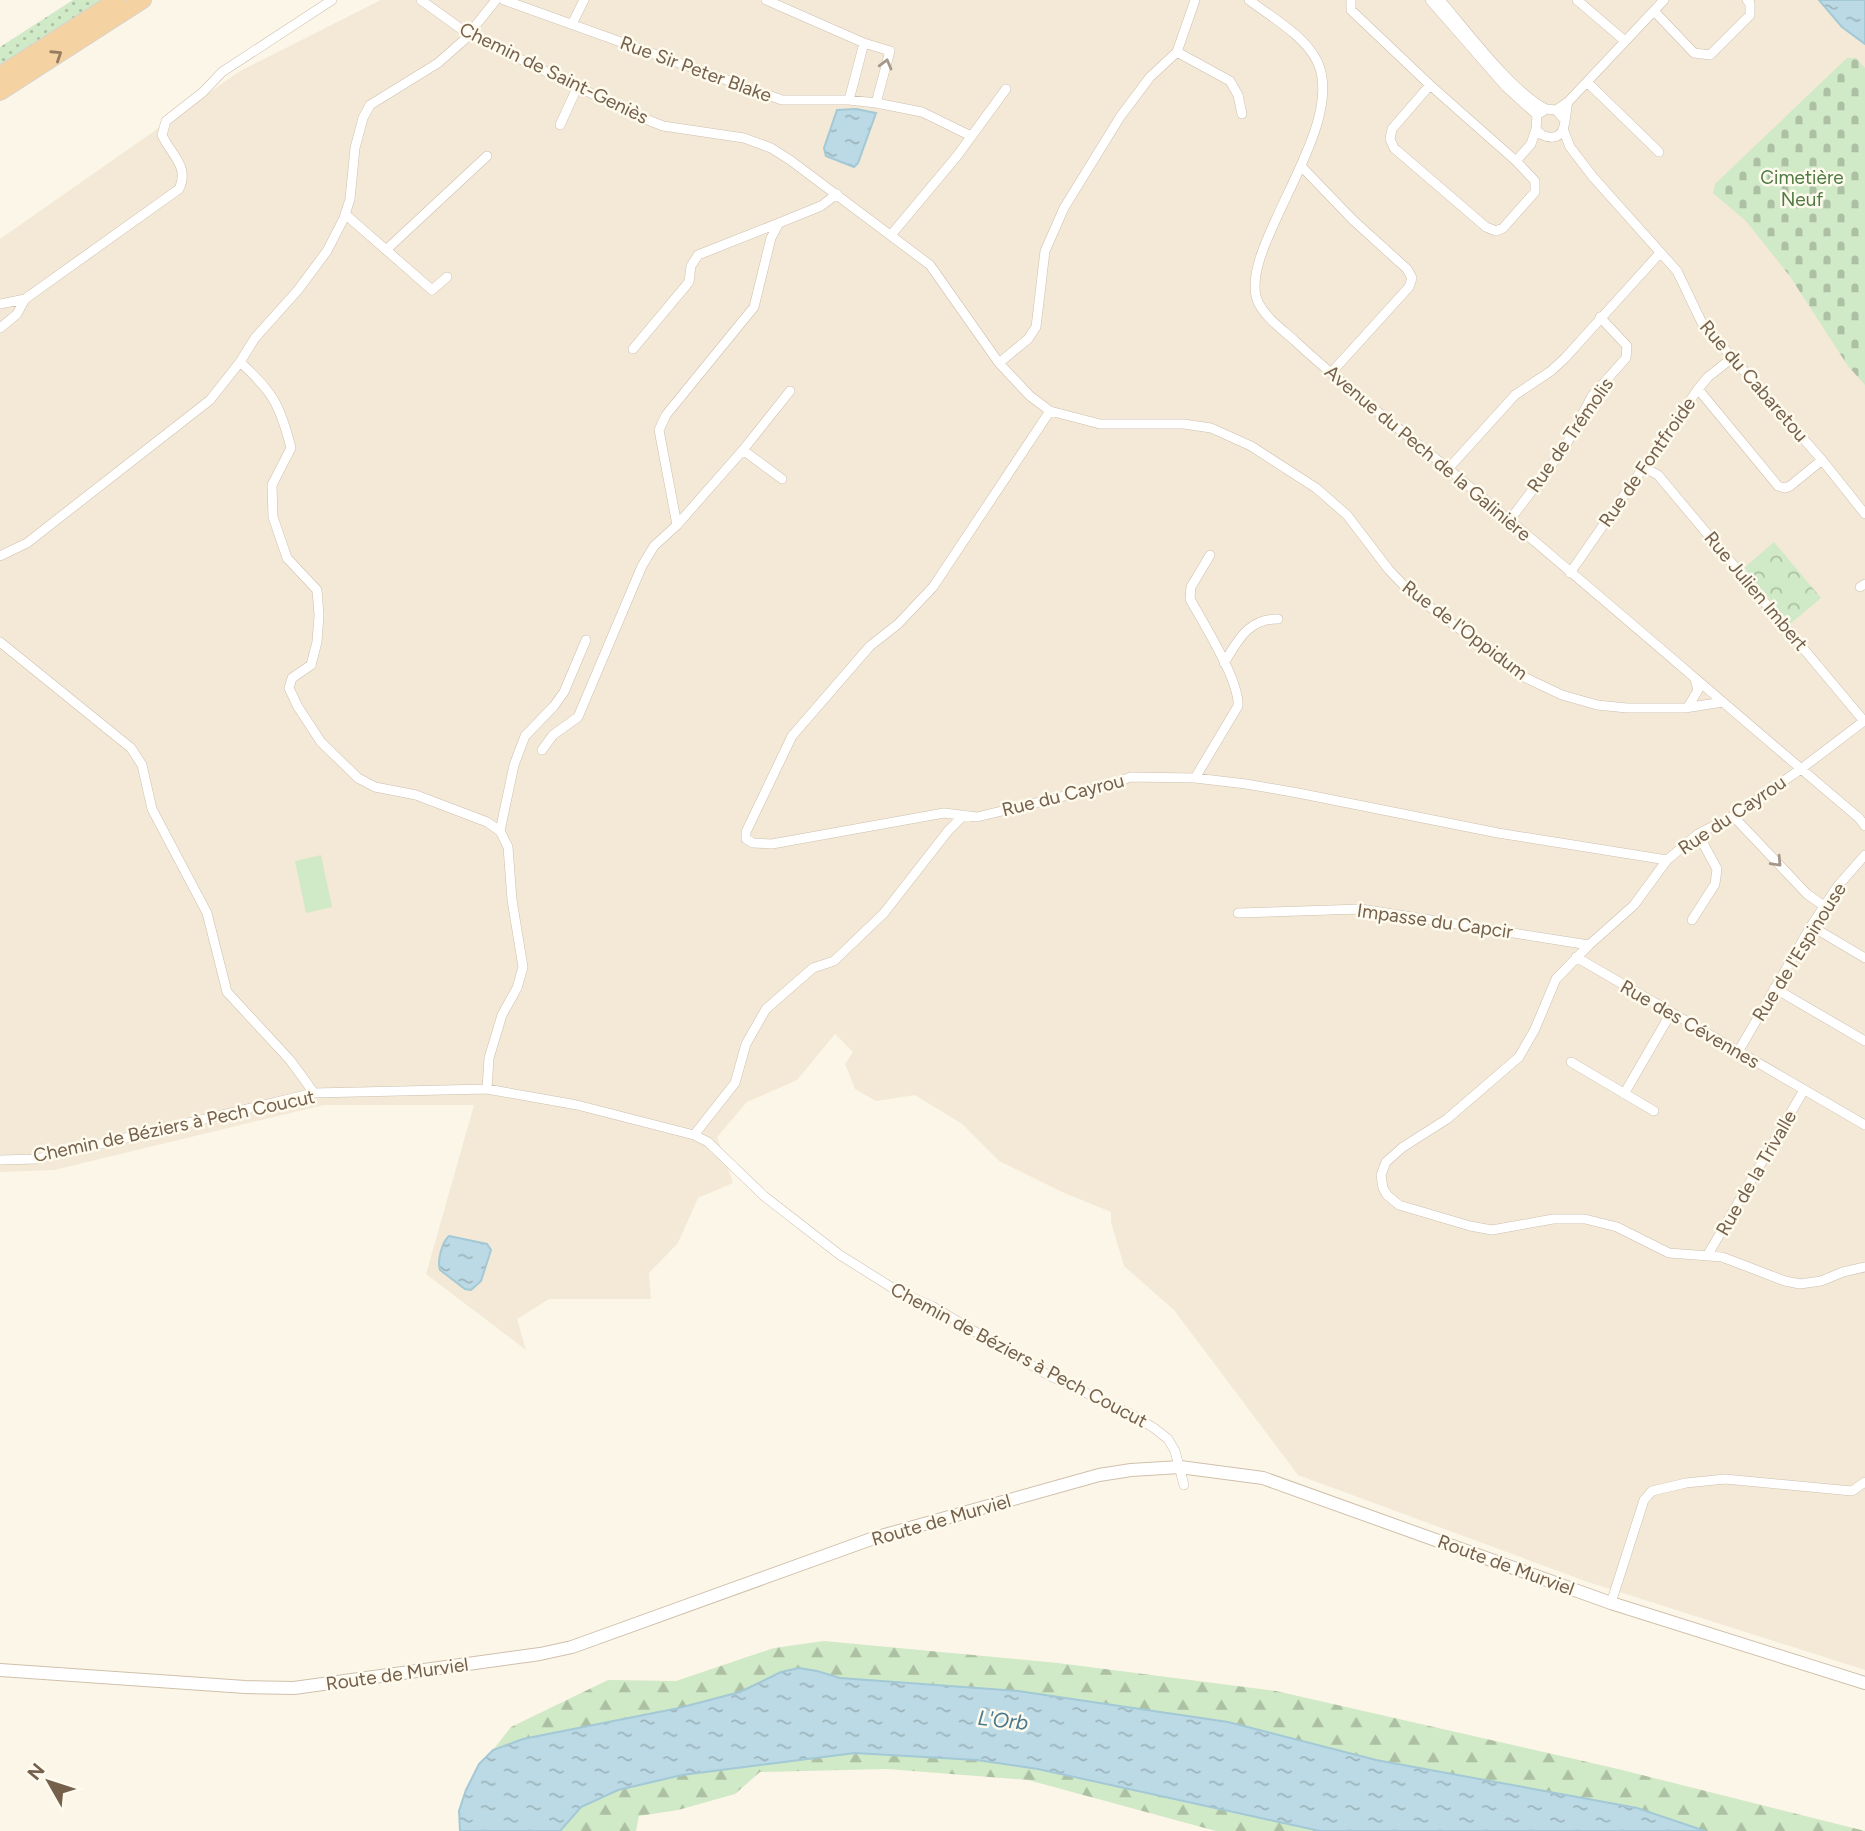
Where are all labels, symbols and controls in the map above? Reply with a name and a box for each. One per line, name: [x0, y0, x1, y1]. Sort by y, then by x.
street label: Chemin de Saint-Geniès: [456, 17, 652, 129]
street label: Rue Sir Peter Blake: [617, 31, 775, 107]
one-way arrow: [50, 50, 63, 63]
one-way arrow: [878, 58, 892, 70]
park label: Cimetière Neuf: [1760, 166, 1844, 211]
street label: Rue du Cabaretou: [1695, 315, 1813, 447]
street label: Avenue du Pech de la Galinière: [1320, 360, 1536, 546]
street label: Rue de Trémolis: [1522, 373, 1618, 497]
street label: Rue de Fontfroide: [1594, 393, 1700, 531]
street label: Rue Julien Imbert: [1699, 527, 1813, 655]
street label: Rue de l'Oppidum: [1398, 575, 1532, 685]
street label: Rue du Cayrou: [999, 769, 1127, 821]
street label: Rue du Cayrou: [1674, 770, 1790, 860]
one-way arrow: [1769, 854, 1782, 867]
street label: Rue de l'Espinouse: [1747, 879, 1851, 1025]
street label: Impasse du Capcir: [1356, 899, 1515, 943]
street label: Rue des Cévennes: [1616, 975, 1764, 1073]
street label: Chemin de Béziers à Pech Coucut: [31, 1085, 317, 1167]
street label: Rue de la Trivalle: [1711, 1106, 1801, 1240]
street label: Chemin de Béziers à Pech Coucut: [887, 1277, 1151, 1433]
street label: Route de Murviel: [869, 1489, 1013, 1551]
street label: Route de Murviel: [1434, 1530, 1578, 1600]
street label: Route de Murviel: [324, 1653, 470, 1695]
water label: L'Orb: [976, 1705, 1030, 1735]
north arrow: [14, 1747, 84, 1817]
text: N: [23, 1759, 50, 1785]

